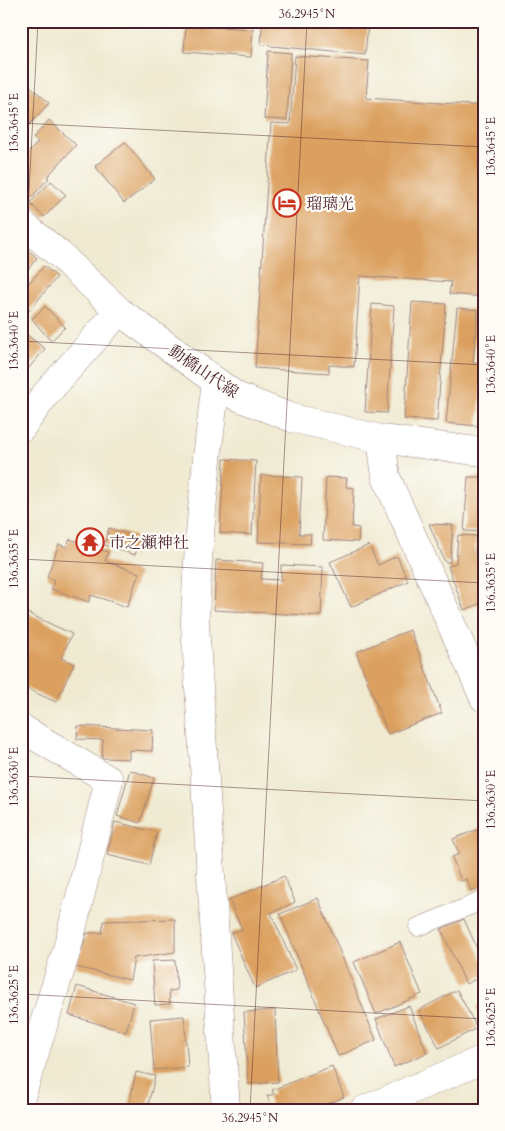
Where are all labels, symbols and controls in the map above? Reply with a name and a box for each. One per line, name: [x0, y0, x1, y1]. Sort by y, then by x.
text: 36.2945°N: [279, 6, 336, 22]
text: 136.3645°E: [6, 93, 22, 153]
text: 136.3645°E: [483, 117, 499, 177]
hotel icon: 瑠璃光: [272, 188, 302, 218]
place label: 瑠璃光: [306, 193, 354, 215]
text: 136.3640°E: [6, 311, 22, 371]
text: 136.3640°E: [483, 335, 499, 395]
street label: 動橋山代線: [164, 340, 243, 403]
temple icon: 市之瀬神社: [75, 527, 105, 557]
text: 136.3635°E: [6, 529, 22, 589]
place label: 市之瀬神社: [109, 532, 189, 554]
text: 136.3635°E: [483, 553, 499, 613]
text: 136.3630°E: [6, 747, 22, 807]
text: 136.3630°E: [483, 770, 499, 830]
text: 136.3625°E: [6, 965, 22, 1025]
text: 136.3625°E: [483, 988, 499, 1048]
text: 36.2945°N: [222, 1110, 279, 1126]

